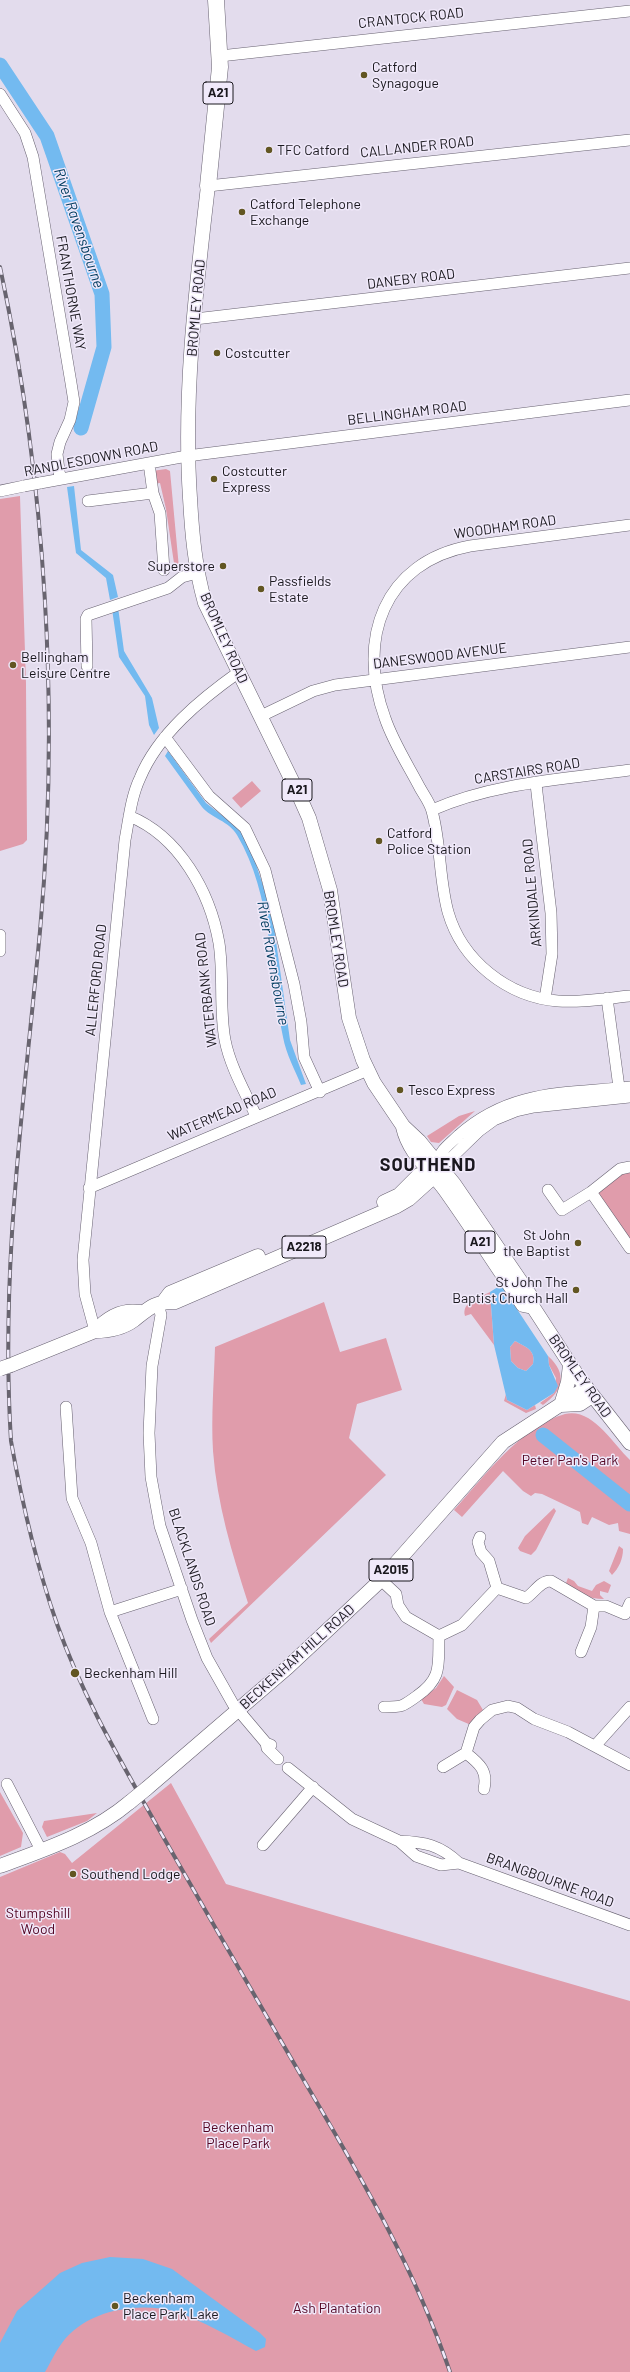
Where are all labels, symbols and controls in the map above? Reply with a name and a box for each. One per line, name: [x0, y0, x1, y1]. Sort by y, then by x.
street label: CRANTOCK ROAD: [358, 4, 464, 32]
place label: Catford Synagogue: [372, 59, 439, 92]
marker: Catford Synagogue: [359, 70, 369, 80]
road number: A21: [203, 82, 233, 104]
street label: CALLANDER ROAD: [359, 133, 475, 161]
place label: TFC Catford: [277, 142, 349, 158]
marker: TFC Catford: [264, 145, 274, 155]
water label: River Ravensbourne: [50, 166, 108, 290]
place label: Catford Telephone Exchange: [250, 196, 361, 228]
marker: Catford Telephone Exchange: [237, 207, 247, 217]
street label: FRANTHORNE WAY: [53, 234, 89, 352]
street label: BROMLEY ROAD: [183, 259, 209, 357]
street label: DANEBY ROAD: [366, 265, 456, 293]
place label: Costcutter: [225, 345, 290, 361]
marker: Costcutter: [212, 348, 222, 358]
street label: BELLINGHAM ROAD: [347, 397, 467, 429]
street label: RANDLESDOWN ROAD: [23, 438, 159, 480]
place label: Costcutter Express: [222, 463, 287, 496]
marker: Costcutter Express: [209, 474, 219, 484]
street label: WOODHAM ROAD: [453, 512, 557, 542]
place label: Superstore: [147, 558, 215, 574]
marker: Superstore: [218, 561, 228, 571]
place label: Passfields Estate: [269, 573, 331, 606]
marker: Passfields Estate: [256, 584, 266, 594]
street label: BROMLEY ROAD: [196, 590, 252, 686]
street label: DANESWOOD AVENUE: [372, 639, 508, 673]
place label: Bellingham Leisure Centre: [21, 649, 111, 682]
marker: Bellingham Leisure Centre: [8, 660, 18, 670]
street label: CARSTAIRS ROAD: [473, 754, 581, 788]
road number: A21: [282, 779, 312, 801]
place label: Catford Police Station: [387, 825, 471, 858]
marker: Catford Police Station: [374, 836, 384, 846]
street label: ARKINDALE ROAD: [519, 838, 545, 948]
street label: BROMLEY ROAD: [320, 889, 352, 989]
water label: River Ravensbourne: [253, 900, 293, 1026]
street label: ALLERFORD ROAD: [82, 923, 110, 1037]
street label: WATERBANK ROAD: [192, 932, 220, 1048]
place label: Tesco Express: [408, 1082, 495, 1098]
street label: WATERMEAD ROAD: [165, 1084, 279, 1144]
marker: Tesco Express: [395, 1085, 405, 1095]
district label: SOUTHEND: [380, 1154, 476, 1176]
place label: St John the Baptist: [503, 1227, 570, 1260]
road number: A21: [465, 1231, 495, 1253]
road number: A2218: [282, 1236, 326, 1258]
marker: St John the Baptist: [573, 1238, 583, 1248]
place label: St John The Baptist Church Hall: [452, 1274, 568, 1306]
marker: St John The Baptist Church Hall: [571, 1285, 581, 1295]
street label: BROMLEY ROAD: [545, 1331, 615, 1421]
park label: Peter Pan's Park: [522, 1452, 618, 1468]
street label: BLACKLANDS ROAD: [165, 1506, 219, 1628]
road number: A2015: [369, 1559, 413, 1581]
street label: BECKENHAM HILL ROAD: [236, 1601, 358, 1713]
place label: Beckenham Hill: [84, 1665, 178, 1681]
marker: Beckenham Hill: [69, 1667, 81, 1679]
street label: BRANGBOURNE ROAD: [484, 1849, 616, 1911]
place label: Southend Lodge: [81, 1866, 180, 1882]
marker: Southend Lodge: [68, 1869, 78, 1879]
park label: Stumpshill Wood: [6, 1905, 70, 1938]
park label: Beckenham Place Park: [202, 2119, 274, 2152]
place label: Beckenham Place Park Lake: [123, 2290, 219, 2322]
park label: Ash Plantation: [293, 2300, 381, 2316]
marker: Beckenham Place Park Lake: [110, 2301, 120, 2311]

